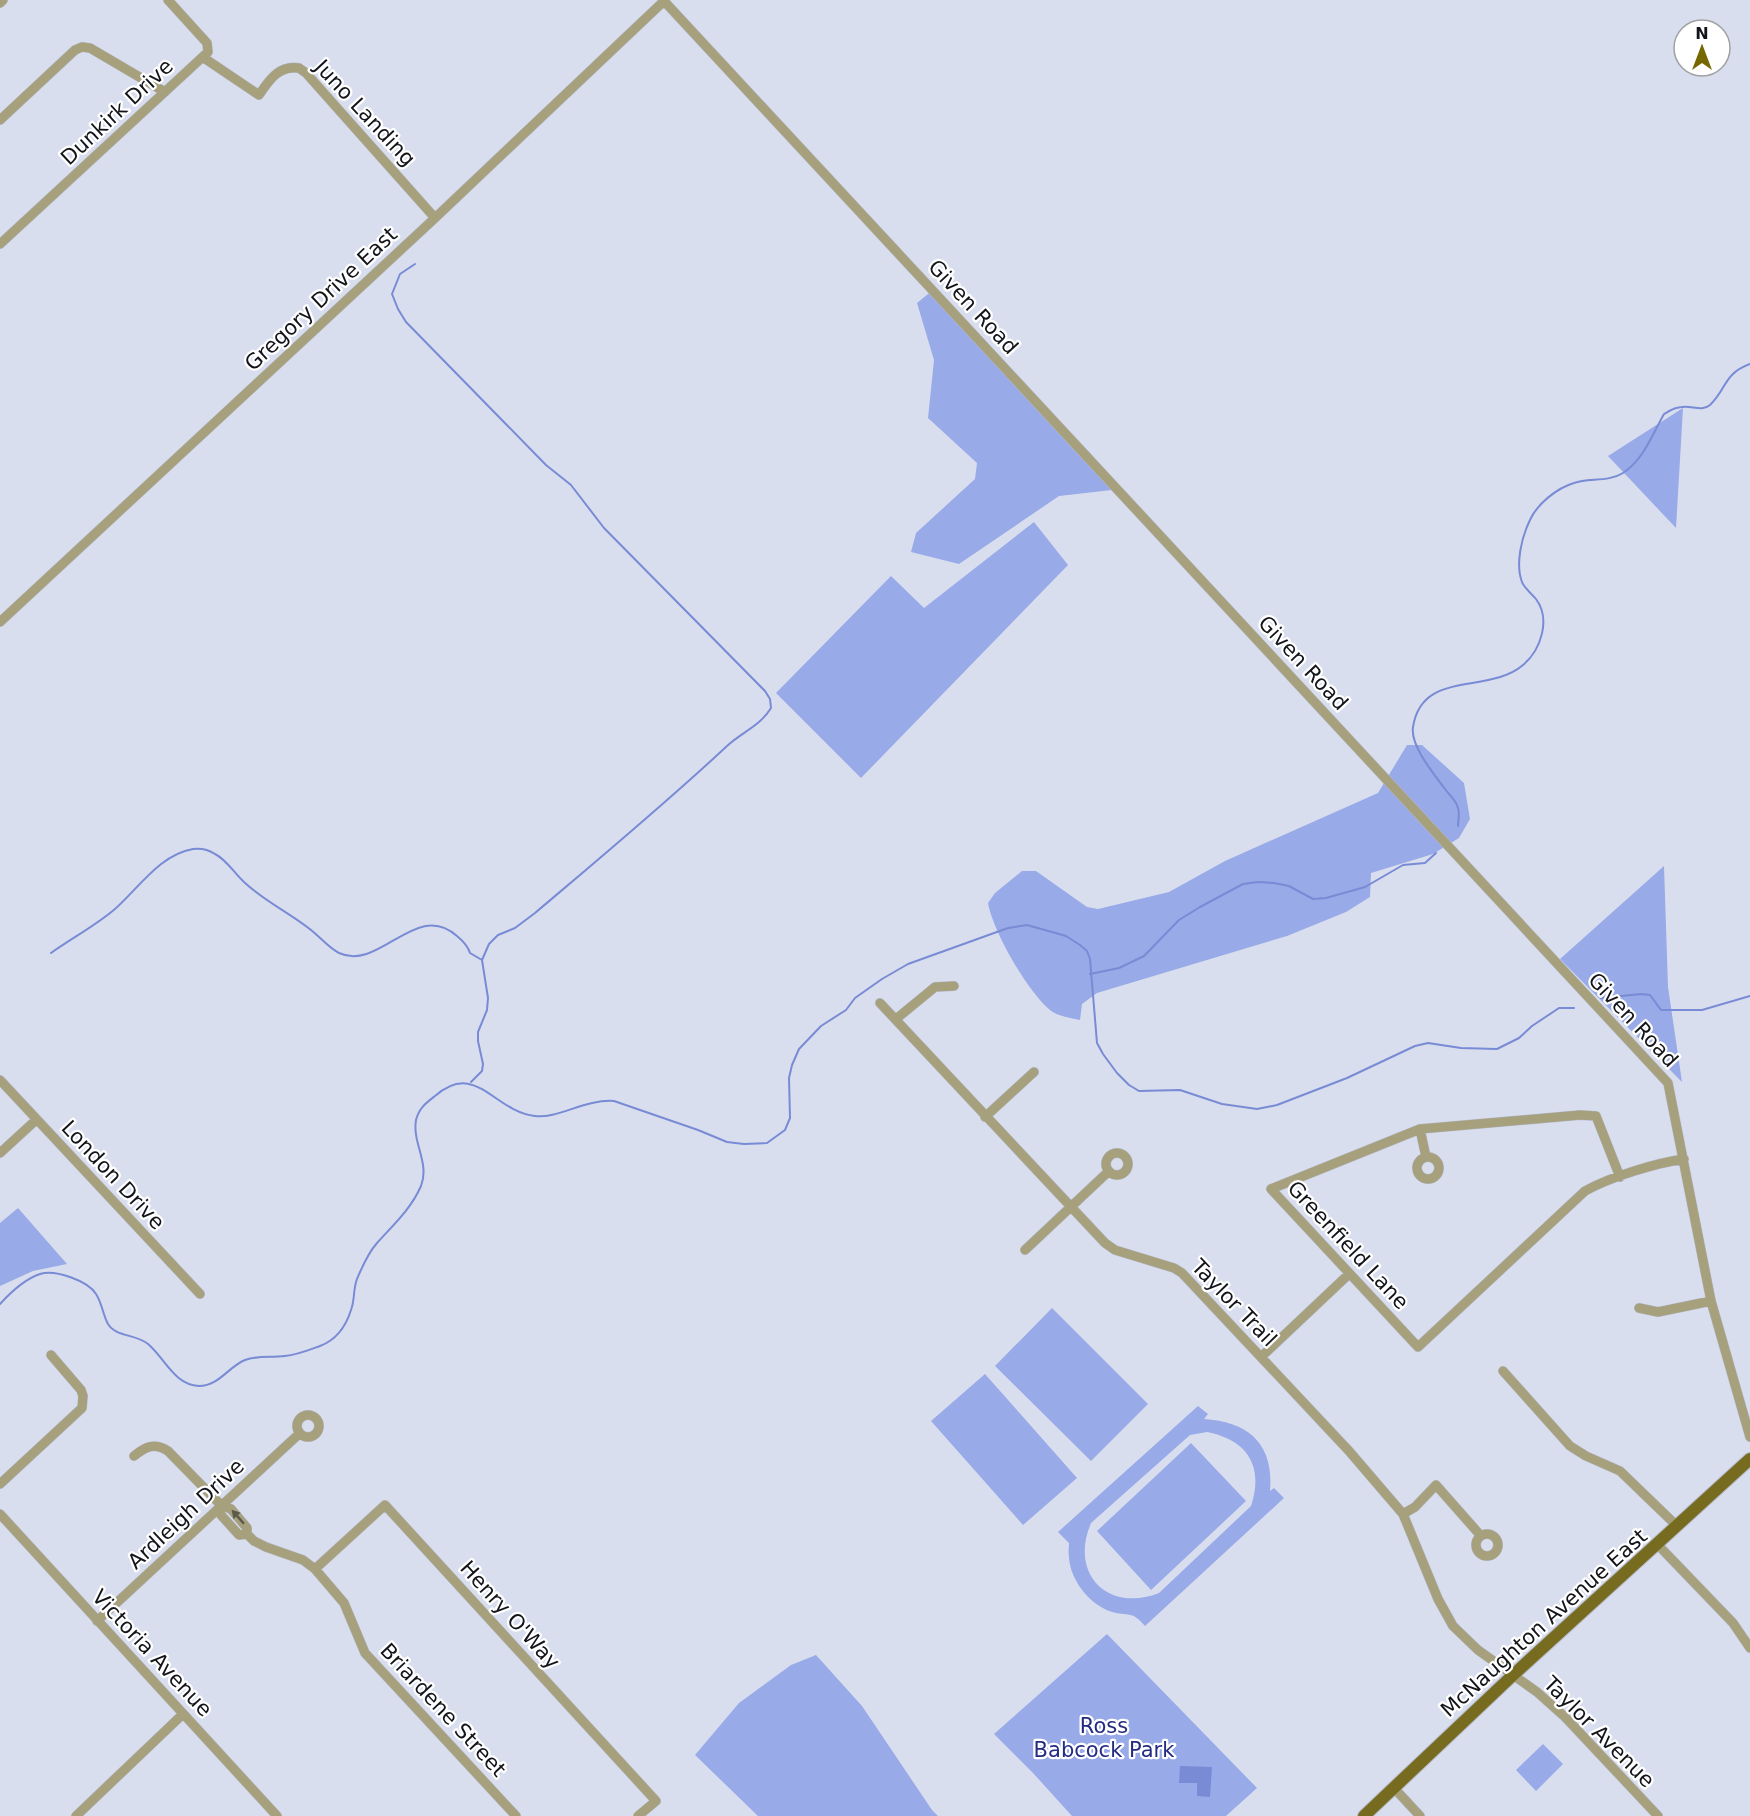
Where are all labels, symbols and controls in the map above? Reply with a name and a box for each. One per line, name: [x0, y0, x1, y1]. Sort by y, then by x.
north arrow: [1672, 18, 1732, 78]
text: N: [1695, 24, 1709, 43]
street label: Dunkirk Drive: [56, 54, 178, 170]
street label: Juno Landing: [308, 54, 420, 171]
street label: Gregory Drive East: [240, 222, 402, 376]
street label: Given Road: [923, 255, 1023, 359]
street label: Given Road: [1253, 611, 1353, 715]
street label: Given Road: [1583, 968, 1683, 1072]
street label: London Drive: [57, 1116, 169, 1234]
street label: Greenfield Lane: [1282, 1176, 1414, 1314]
street label: Taylor Trail: [1186, 1254, 1281, 1351]
street label: Ardleigh Drive: [123, 1454, 249, 1574]
one-way arrow: [232, 1510, 245, 1525]
street label: McNaughton Avenue East: [1436, 1524, 1652, 1722]
street label: Henry O'Way: [455, 1556, 565, 1674]
street label: Victoria Avenue: [87, 1585, 217, 1721]
street label: Briardene Street: [375, 1639, 511, 1781]
street label: Taylor Avenue: [1538, 1671, 1659, 1792]
park label: Ross Babcock Park: [1034, 1714, 1175, 1762]

